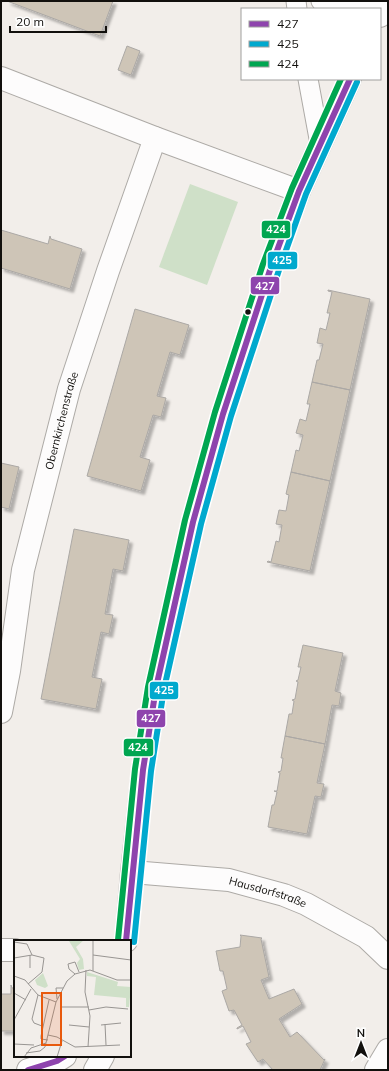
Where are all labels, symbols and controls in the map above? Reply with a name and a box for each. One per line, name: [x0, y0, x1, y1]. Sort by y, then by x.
scale bar: [10, 8, 106, 34]
legend: [241, 8, 381, 80]
text: 20 m: [16, 14, 44, 29]
text: 427: [277, 16, 299, 31]
text: 425: [277, 36, 299, 51]
text: 424: [277, 56, 299, 71]
line badge: 424: [261, 220, 291, 239]
text: 424: [266, 222, 286, 236]
line badge: 425: [267, 251, 298, 270]
text: 425: [272, 253, 292, 267]
line badge: 427: [250, 276, 280, 295]
text: 427: [255, 279, 275, 293]
unlabelled marker: [243, 307, 253, 317]
street label: Obernkirchenstraße: [42, 370, 81, 471]
line badge: 425: [149, 681, 179, 700]
text: 425: [154, 683, 174, 697]
line badge: 427: [136, 709, 166, 728]
text: 427: [141, 711, 161, 725]
line badge: 424: [123, 738, 154, 757]
text: 424: [128, 740, 148, 754]
street label: Hausdorfstraße: [228, 873, 309, 911]
inset map: [14, 940, 131, 1057]
north arrow: [341, 1023, 381, 1063]
text: N: [357, 1026, 365, 1040]

